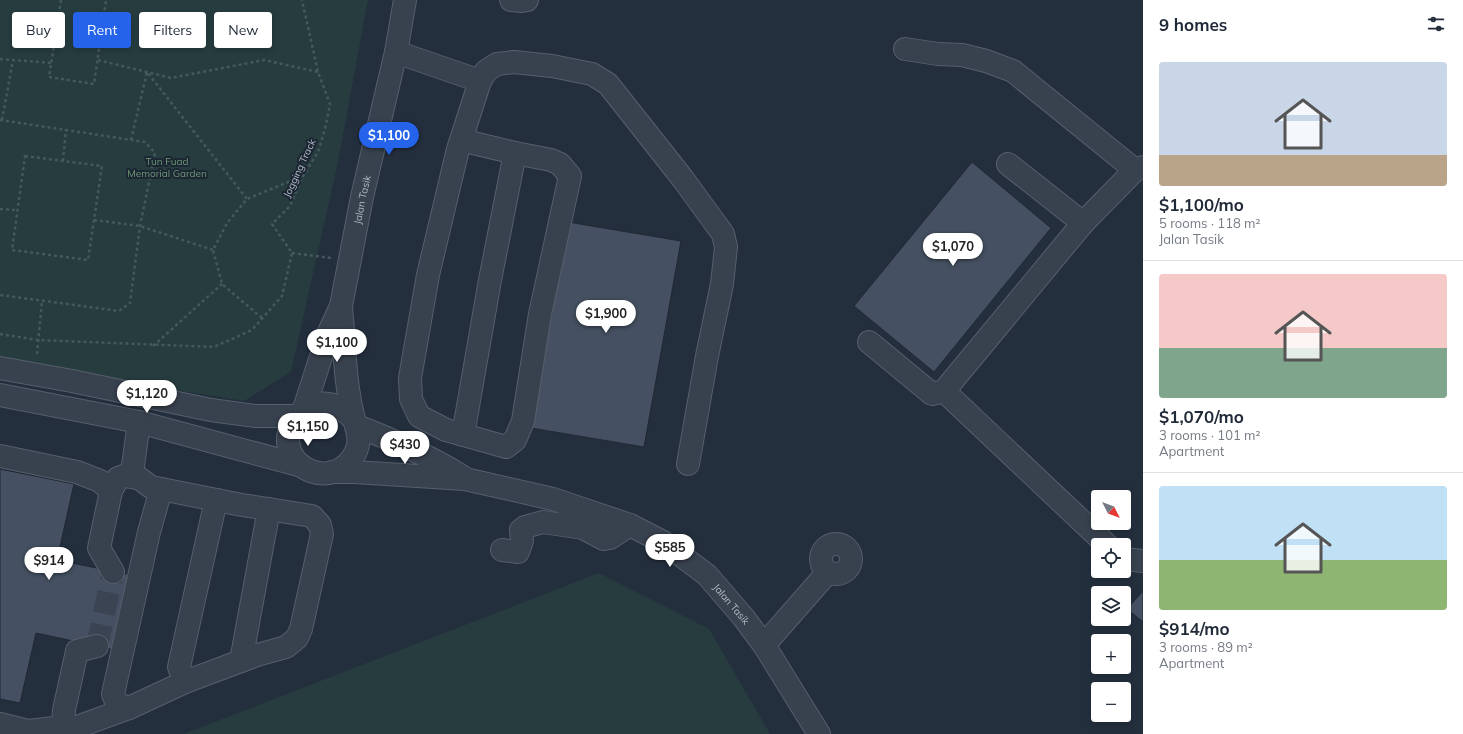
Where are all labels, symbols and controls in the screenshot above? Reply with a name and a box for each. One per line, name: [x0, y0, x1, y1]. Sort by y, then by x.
chip: Buy: [12, 12, 65, 48]
chip: Rent: [73, 12, 131, 48]
chip: Filters: [139, 12, 206, 48]
chip: New: [214, 12, 272, 48]
icon: filters: [1425, 13, 1447, 35]
text: 9 homes: [1159, 14, 1227, 35]
icon: home: [1267, 88, 1339, 160]
pin: $1,100: [356, 122, 422, 156]
text: $1,100: [368, 127, 410, 143]
street label: Jogging Track: [280, 136, 319, 199]
park label: Tun Fuad Memorial Garden: [127, 155, 207, 180]
street label: Jalan Tasik: [351, 173, 374, 225]
text: $1,100/mo: [1159, 194, 1244, 215]
text: 5 rooms · 118 m²: [1159, 215, 1260, 231]
text: Jalan Tasik: [1159, 231, 1224, 247]
pin: $1,070: [920, 233, 986, 267]
text: $1,070: [932, 238, 974, 254]
pin: $1,900: [573, 300, 639, 334]
icon: home: [1267, 300, 1339, 372]
text: $1,900: [585, 305, 627, 321]
pin: $1,100: [304, 329, 370, 363]
text: $1,100: [316, 334, 358, 350]
pin: $1,120: [114, 380, 180, 414]
text: $1,120: [126, 385, 168, 401]
text: $1,070/mo: [1159, 406, 1244, 427]
pin: $1,150: [275, 413, 341, 447]
text: $1,150: [287, 418, 329, 434]
text: 3 rooms · 101 m²: [1159, 427, 1260, 443]
pin: $430: [381, 431, 429, 465]
text: $430: [389, 436, 421, 452]
text: Apartment: [1159, 443, 1224, 459]
north arrow: [1091, 490, 1131, 530]
map controls: [1091, 490, 1131, 722]
icon: home: [1267, 512, 1339, 584]
pin: $585: [646, 534, 694, 568]
button: locate: [1091, 538, 1131, 578]
text: $585: [654, 539, 686, 555]
pin: $914: [25, 547, 73, 581]
text: $914: [33, 552, 65, 568]
street label: Jalan Tasik: [710, 581, 753, 628]
button: layers: [1091, 586, 1131, 626]
text: $914/mo: [1159, 618, 1230, 639]
button: +: [1091, 634, 1131, 674]
text: 3 rooms · 89 m²: [1159, 639, 1253, 655]
text: Apartment: [1159, 655, 1224, 671]
button: −: [1091, 682, 1131, 722]

